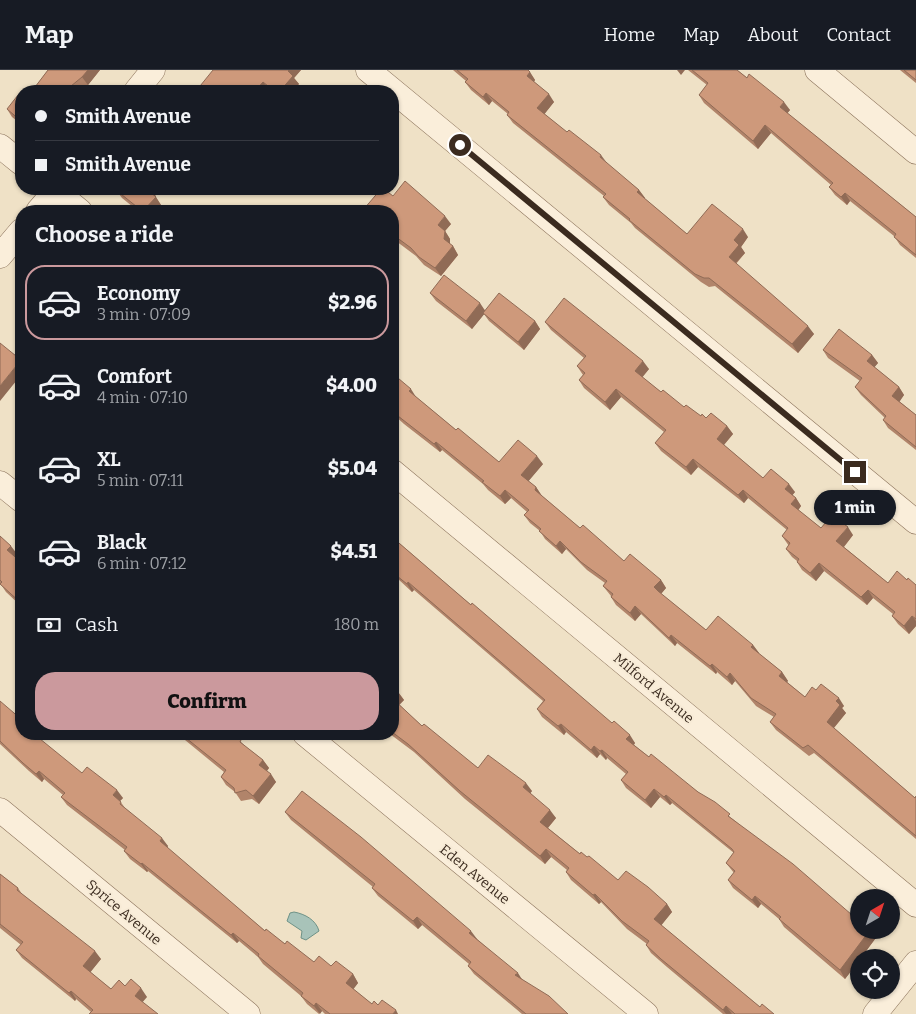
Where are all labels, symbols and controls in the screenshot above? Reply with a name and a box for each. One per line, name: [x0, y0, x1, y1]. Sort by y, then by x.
text: Map: [25, 21, 74, 49]
text: Home: [604, 24, 655, 46]
text: Map: [683, 24, 719, 46]
text: About: [747, 24, 798, 46]
text: Contact: [826, 24, 891, 46]
text: Smith Avenue: [65, 105, 191, 128]
route start: [449, 134, 471, 156]
text: Smith Avenue: [65, 153, 191, 176]
text: Choose a ride: [35, 221, 174, 248]
icon: car: [37, 280, 82, 325]
text: Economy: [97, 282, 180, 305]
text: $2.96: [328, 291, 377, 314]
text: 3 min · 07:09: [97, 305, 191, 324]
icon: car: [37, 363, 82, 408]
text: Comfort: [97, 365, 172, 388]
text: $4.00: [326, 374, 377, 397]
text: 4 min · 07:10: [97, 388, 188, 407]
icon: car: [37, 446, 82, 491]
text: XL: [97, 448, 121, 471]
text: $5.04: [328, 457, 377, 480]
route end: [844, 461, 866, 483]
text: 5 min · 07:11: [97, 471, 183, 490]
callout: 1 min: [814, 490, 896, 524]
text: 1 min: [835, 498, 875, 517]
icon: car: [37, 529, 82, 574]
text: Black: [97, 531, 147, 554]
text: $4.51: [331, 540, 377, 563]
text: 6 min · 07:12: [97, 554, 186, 573]
icon: cash: [35, 611, 63, 639]
text: Cash: [75, 613, 118, 636]
text: 180 m: [334, 615, 379, 634]
street label: Milford Avenue: [610, 650, 697, 727]
button: Confirm: [35, 672, 379, 730]
street label: Eden Avenue: [436, 841, 513, 908]
street label: Sprice Avenue: [83, 876, 165, 949]
north arrow: [850, 889, 900, 939]
map controls: [850, 889, 900, 999]
button: locate: [850, 949, 900, 999]

